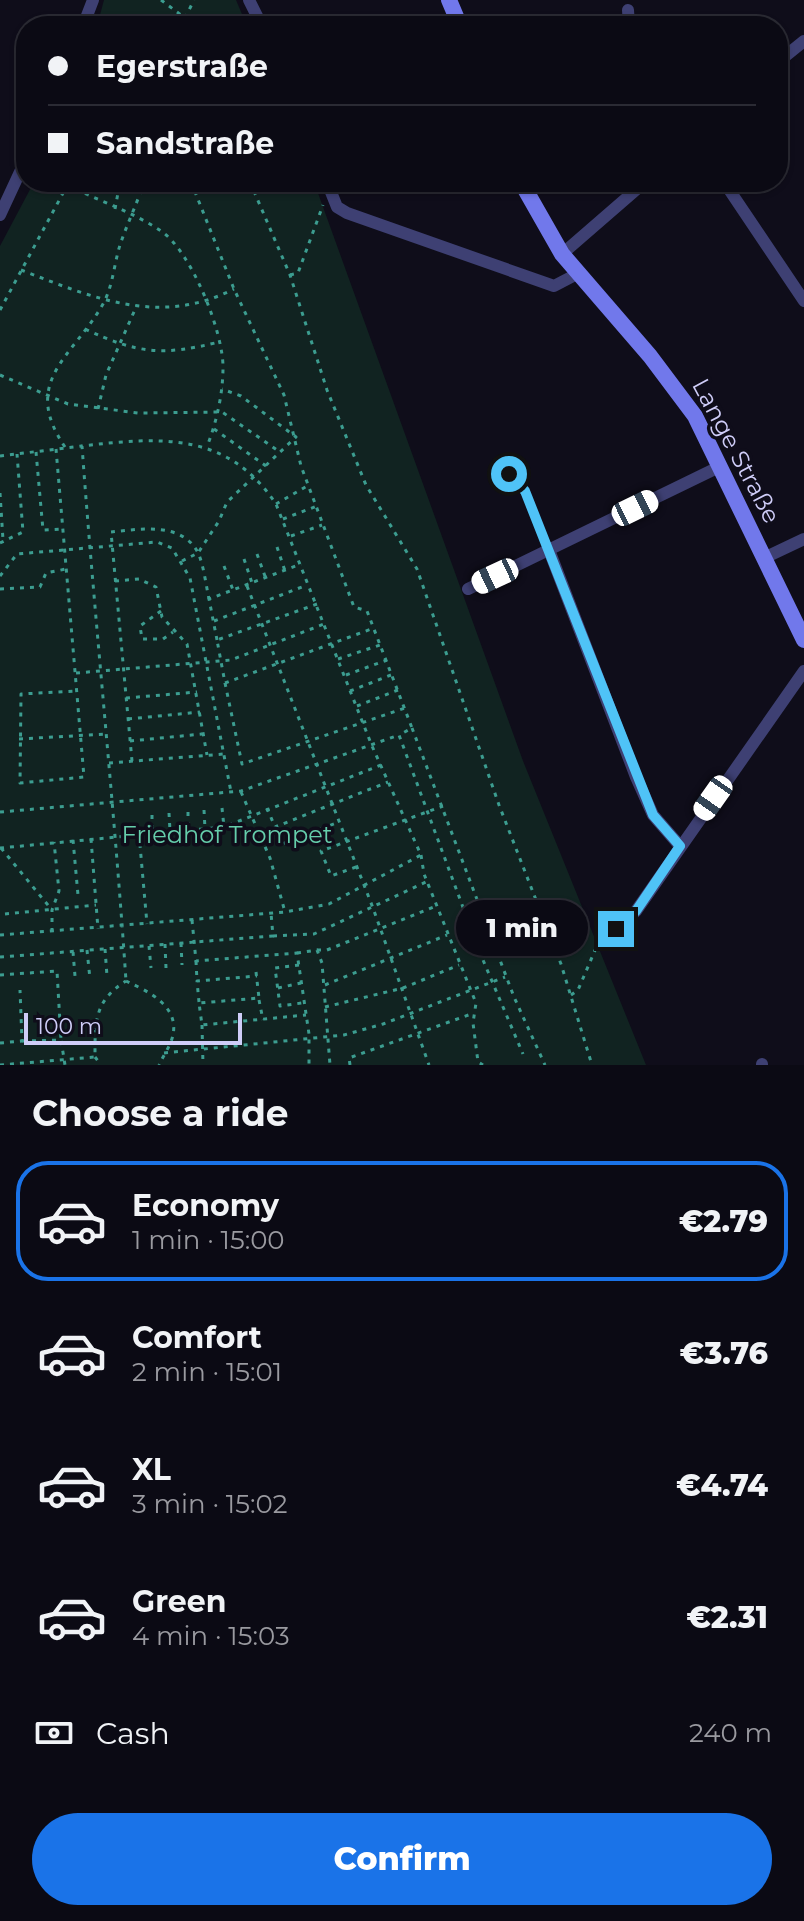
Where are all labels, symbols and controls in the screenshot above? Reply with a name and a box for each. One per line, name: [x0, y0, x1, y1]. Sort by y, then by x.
text: Egerstraße: [96, 48, 268, 85]
text: Sandstraße: [96, 125, 274, 162]
street label: Lange Straße: [686, 374, 787, 528]
route start: [491, 456, 527, 492]
car: [608, 487, 662, 529]
car: [468, 555, 522, 597]
car: [689, 771, 737, 825]
park label: Friedhof Trompet: [121, 820, 333, 849]
callout: 1 min: [456, 901, 588, 957]
route end: [598, 911, 634, 947]
text: 1 min: [486, 912, 558, 944]
scale bar: [24, 1009, 242, 1045]
text: 100 m: [36, 1013, 102, 1040]
text: Choose a ride: [32, 1091, 289, 1135]
icon: car: [36, 1185, 108, 1257]
text: Economy: [132, 1187, 279, 1224]
text: €2.79: [679, 1203, 768, 1240]
text: 1 min · 15:00: [132, 1224, 285, 1256]
icon: car: [36, 1317, 108, 1389]
text: Comfort: [132, 1319, 262, 1356]
text: €3.76: [680, 1335, 768, 1372]
text: 2 min · 15:01: [132, 1356, 282, 1388]
icon: car: [36, 1449, 108, 1521]
text: XL: [132, 1451, 171, 1488]
text: €4.74: [676, 1467, 768, 1504]
text: 3 min · 15:02: [132, 1488, 287, 1520]
icon: car: [36, 1581, 108, 1653]
text: Green: [132, 1583, 226, 1620]
text: €2.31: [686, 1599, 768, 1636]
text: 4 min · 15:03: [132, 1620, 290, 1652]
icon: cash: [32, 1711, 76, 1755]
text: Cash: [96, 1715, 170, 1752]
text: 240 m: [689, 1717, 772, 1749]
button: Confirm: [32, 1813, 772, 1905]

